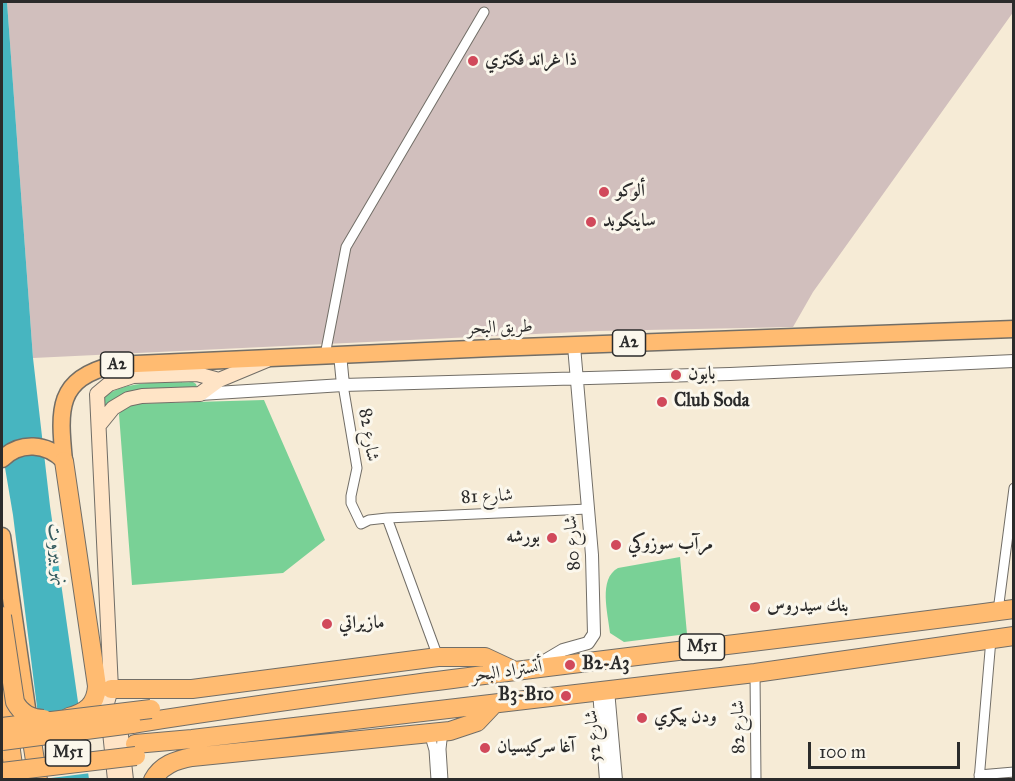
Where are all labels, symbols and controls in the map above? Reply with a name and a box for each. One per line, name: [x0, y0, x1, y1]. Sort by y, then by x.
place label: ذا غراند فكتري: [485, 50, 577, 72]
marker: ذا غراند فكتري: [466, 54, 480, 68]
place label: ألوكو: [616, 181, 645, 203]
marker: ألوكو: [597, 185, 611, 199]
place label: ساينكوبد: [603, 211, 656, 233]
marker: ساينكوبد: [584, 215, 598, 229]
street label: طريق البحر: [467, 316, 533, 340]
road number: A2: [612, 330, 646, 356]
road number: A2: [100, 352, 134, 378]
place label: بابون: [688, 364, 715, 386]
marker: بابون: [669, 368, 683, 382]
place label: Club Soda: [674, 391, 749, 413]
marker: Club Soda: [655, 395, 669, 409]
street label: شارع 82: [353, 407, 383, 463]
street label: شارع 81: [461, 485, 513, 509]
street label: شارع 80: [560, 515, 586, 571]
water label: نهر بيروت: [41, 522, 73, 588]
place label: بورشه: [506, 527, 540, 549]
marker: بورشه: [545, 531, 559, 545]
place label: مرآب سوزوكي: [628, 534, 713, 556]
marker: مرآب سوزوكي: [609, 538, 623, 552]
place label: بنك سيدروس: [767, 596, 848, 618]
marker: بنك سيدروس: [748, 600, 762, 614]
place label: مازيراتي: [339, 613, 385, 635]
marker: مازيراتي: [320, 617, 334, 631]
road number: M51: [680, 634, 724, 660]
place label: B2-A3: [582, 654, 629, 676]
street label: أتستراد البحر: [470, 656, 544, 688]
marker: B2-A3: [563, 658, 577, 672]
place label: B3-B10: [498, 685, 554, 707]
marker: B3-B10: [559, 689, 573, 703]
street label: شارع 82: [728, 700, 750, 754]
place label: ودن بيكري: [654, 707, 717, 729]
street label: شارع 52: [581, 709, 607, 763]
marker: ودن بيكري: [635, 711, 649, 725]
scale bar: [811, 730, 962, 768]
place label: آغا سركيسيان: [497, 737, 575, 759]
road number: M51: [46, 740, 90, 766]
marker: آغا سركيسيان: [478, 741, 492, 755]
text: 100 m: [819, 741, 866, 763]

